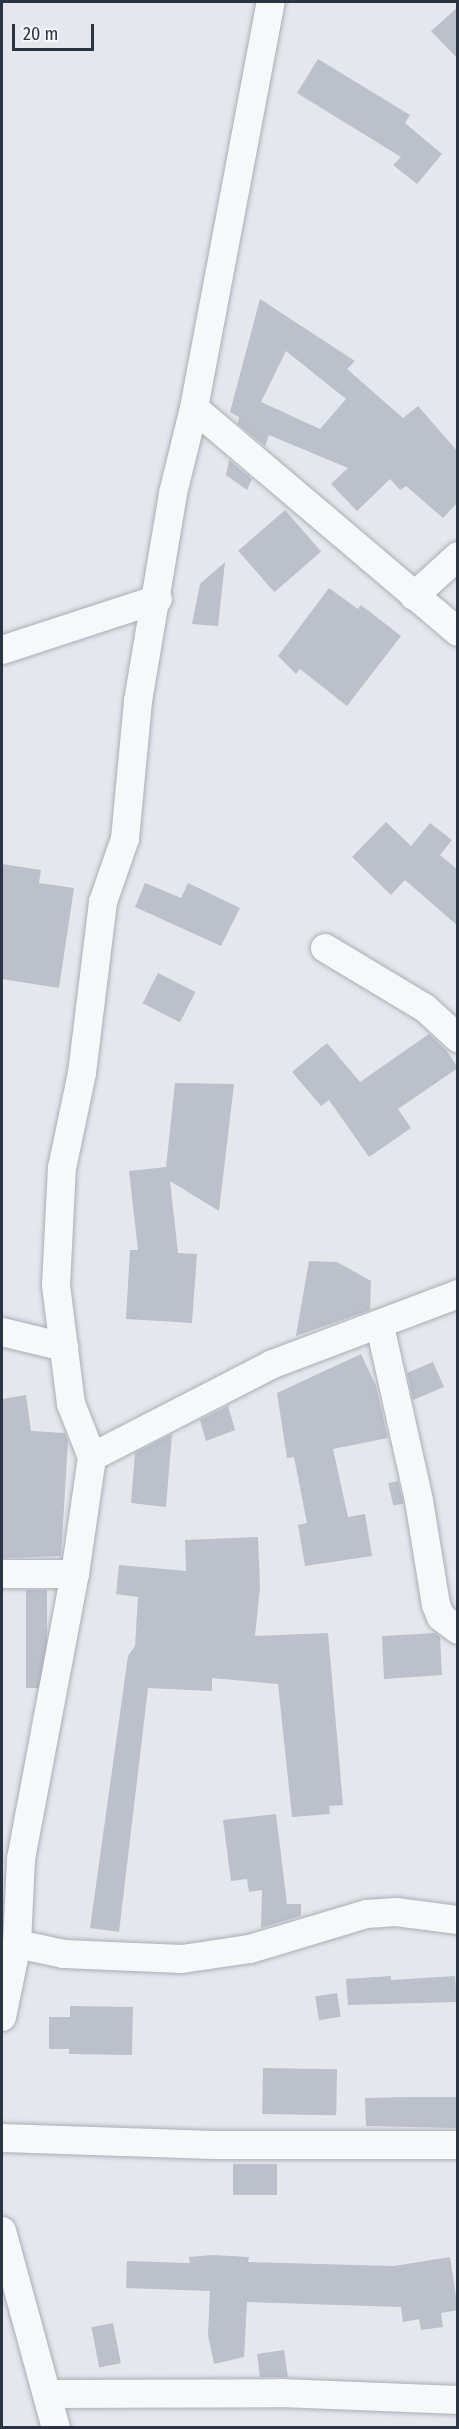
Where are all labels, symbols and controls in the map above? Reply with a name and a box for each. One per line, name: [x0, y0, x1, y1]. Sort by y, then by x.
scale bar: [15, 12, 98, 50]
text: 20 m: [23, 23, 58, 45]

